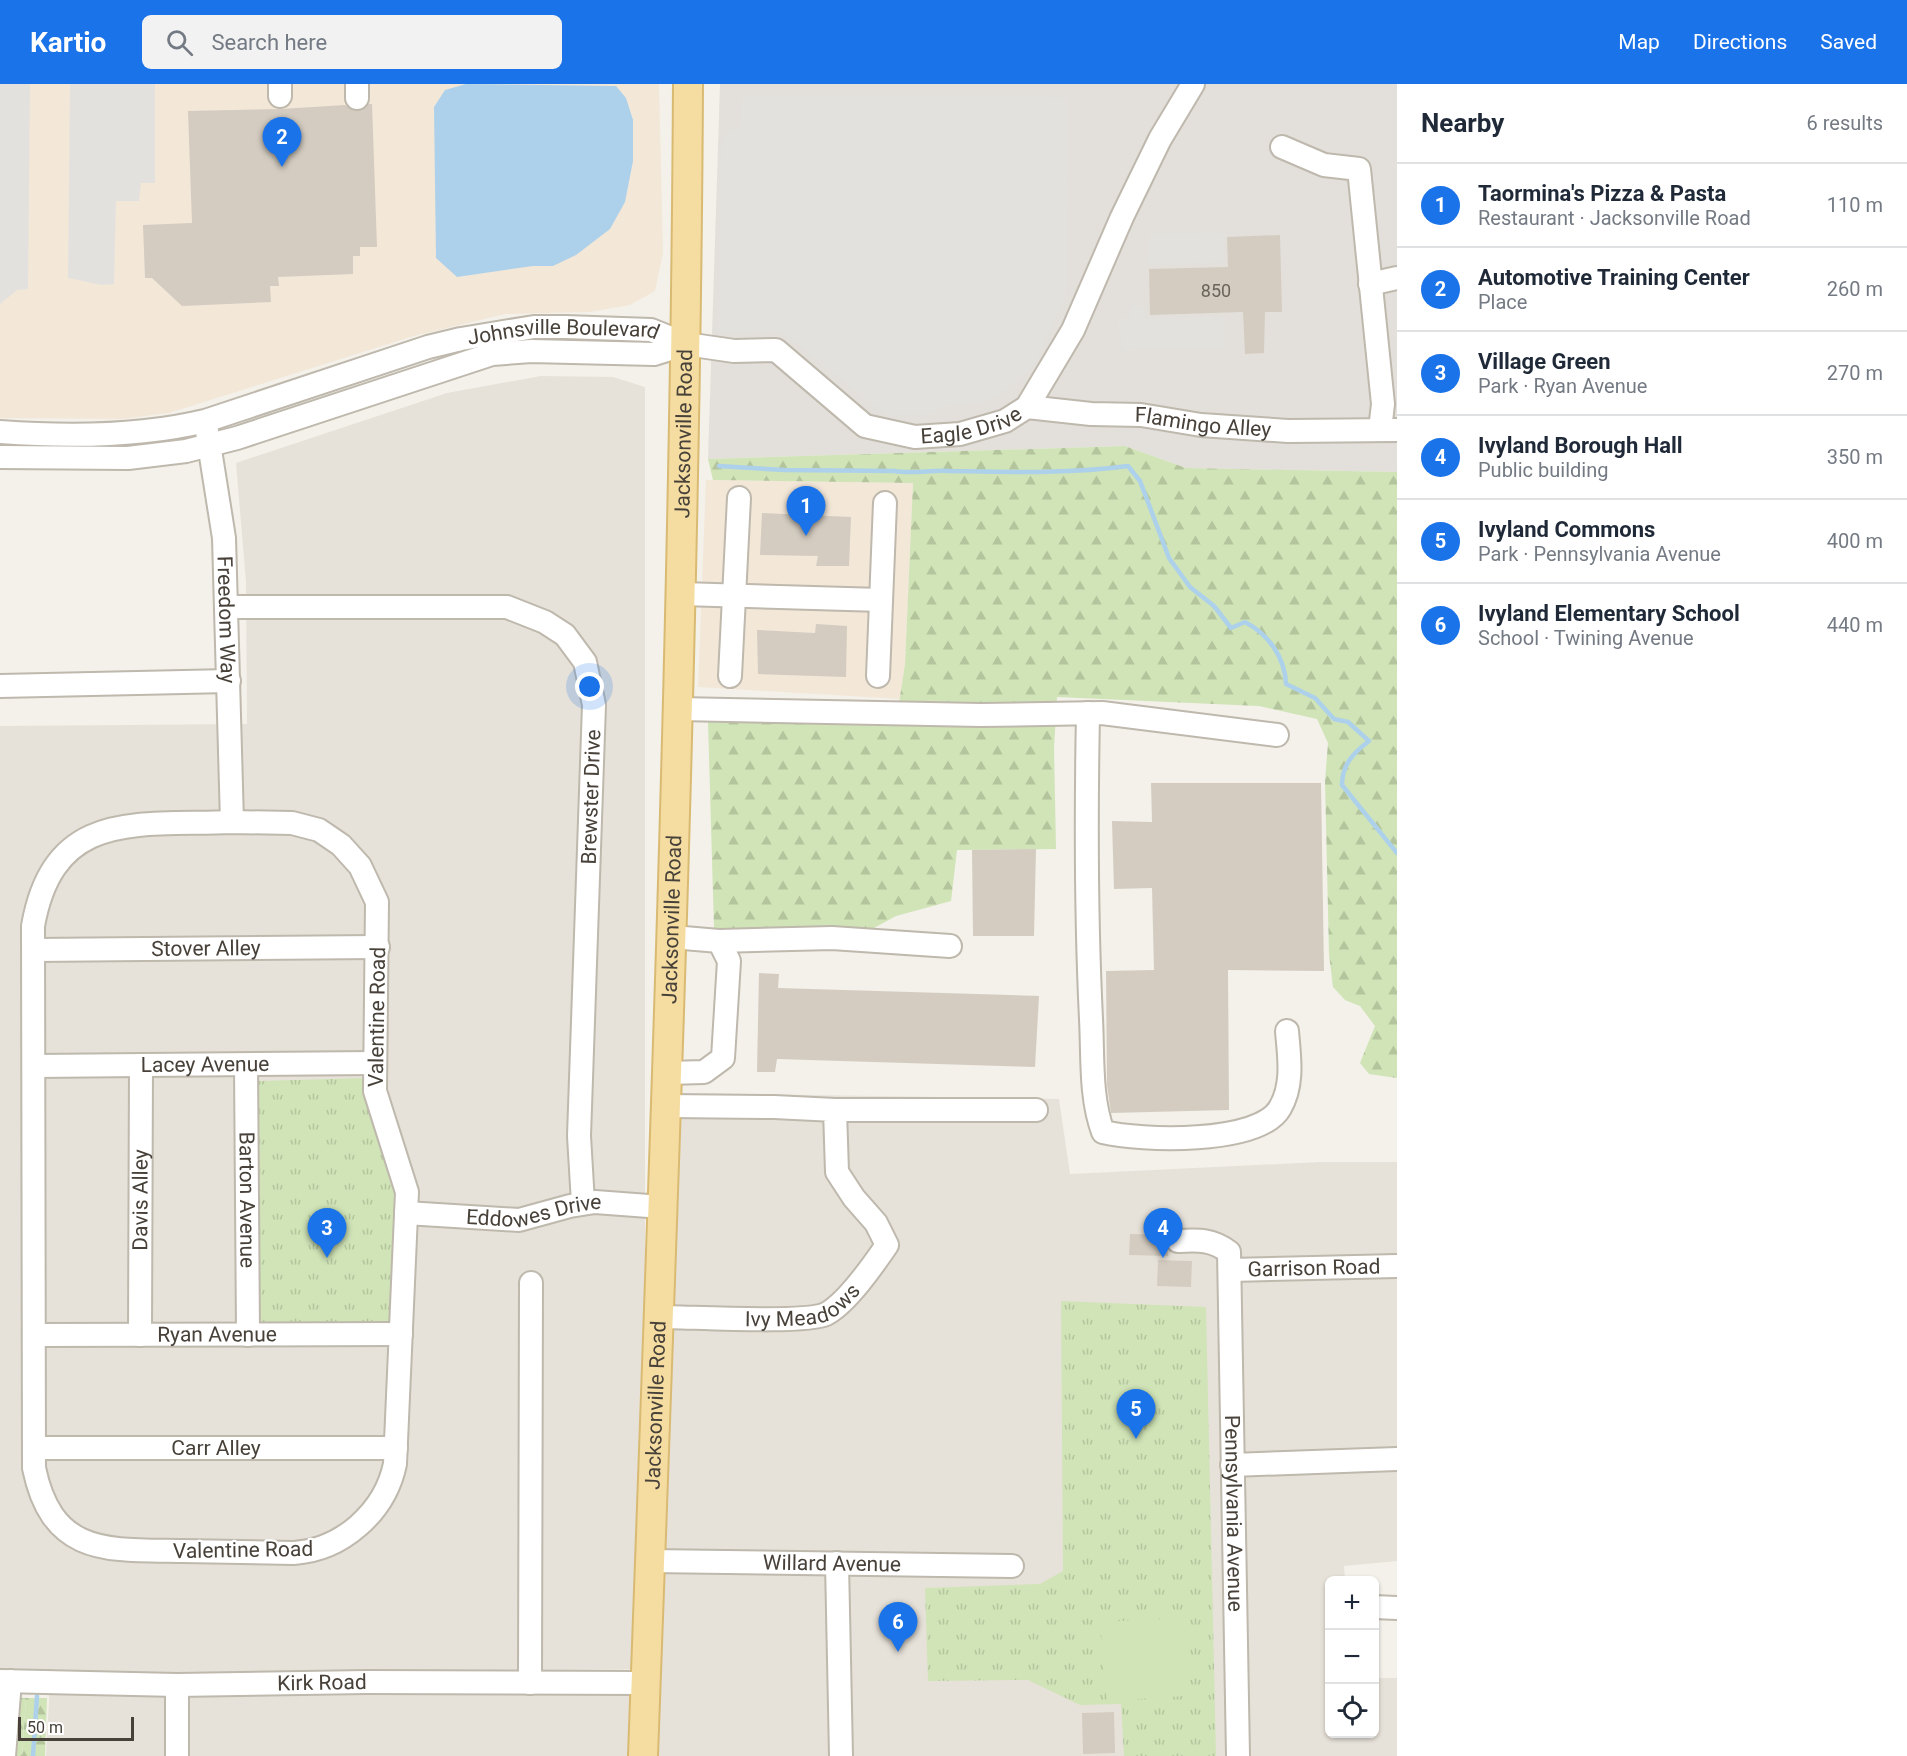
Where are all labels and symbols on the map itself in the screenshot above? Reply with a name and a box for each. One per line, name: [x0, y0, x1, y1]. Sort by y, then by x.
pin: 2: [262, 118, 302, 167]
house number: 850: [1201, 280, 1231, 301]
street label: Johnsville Boulevard: [466, 315, 663, 350]
street label: Jacksonville Road: [670, 349, 697, 518]
street label: Eagle Drive: [920, 401, 1026, 449]
street label: Flamingo Alley: [1135, 403, 1272, 442]
pin: 1: [786, 486, 826, 536]
street label: Freedom Way: [213, 556, 240, 684]
your location: [575, 672, 604, 701]
street label: Brewster Drive: [577, 729, 605, 865]
street label: Jacksonville Road: [657, 835, 686, 1004]
street label: Stover Alley: [151, 936, 261, 961]
street label: Valentine Road: [364, 947, 390, 1087]
street label: Lacey Avenue: [141, 1052, 269, 1077]
street label: Barton Avenue: [234, 1132, 260, 1268]
street label: Davis Alley: [128, 1149, 153, 1251]
street label: Eddowes Drive: [465, 1190, 602, 1233]
pin: 3: [308, 1208, 346, 1258]
pin: 4: [1144, 1208, 1182, 1258]
street label: Garrison Road: [1247, 1254, 1381, 1282]
street label: Ivy Meadows: [745, 1279, 865, 1331]
street label: Jacksonville Road: [641, 1320, 671, 1490]
street label: Ryan Avenue: [157, 1322, 277, 1347]
pin: 5: [1116, 1390, 1156, 1439]
street label: Pennsylvania Avenue: [1220, 1415, 1247, 1612]
street label: Carr Alley: [171, 1436, 261, 1460]
street label: Valentine Road: [173, 1537, 313, 1563]
street label: Willard Avenue: [763, 1551, 901, 1576]
pin: 6: [878, 1602, 918, 1652]
street label: Kirk Road: [277, 1670, 367, 1695]
scale bar: [18, 1714, 134, 1742]

